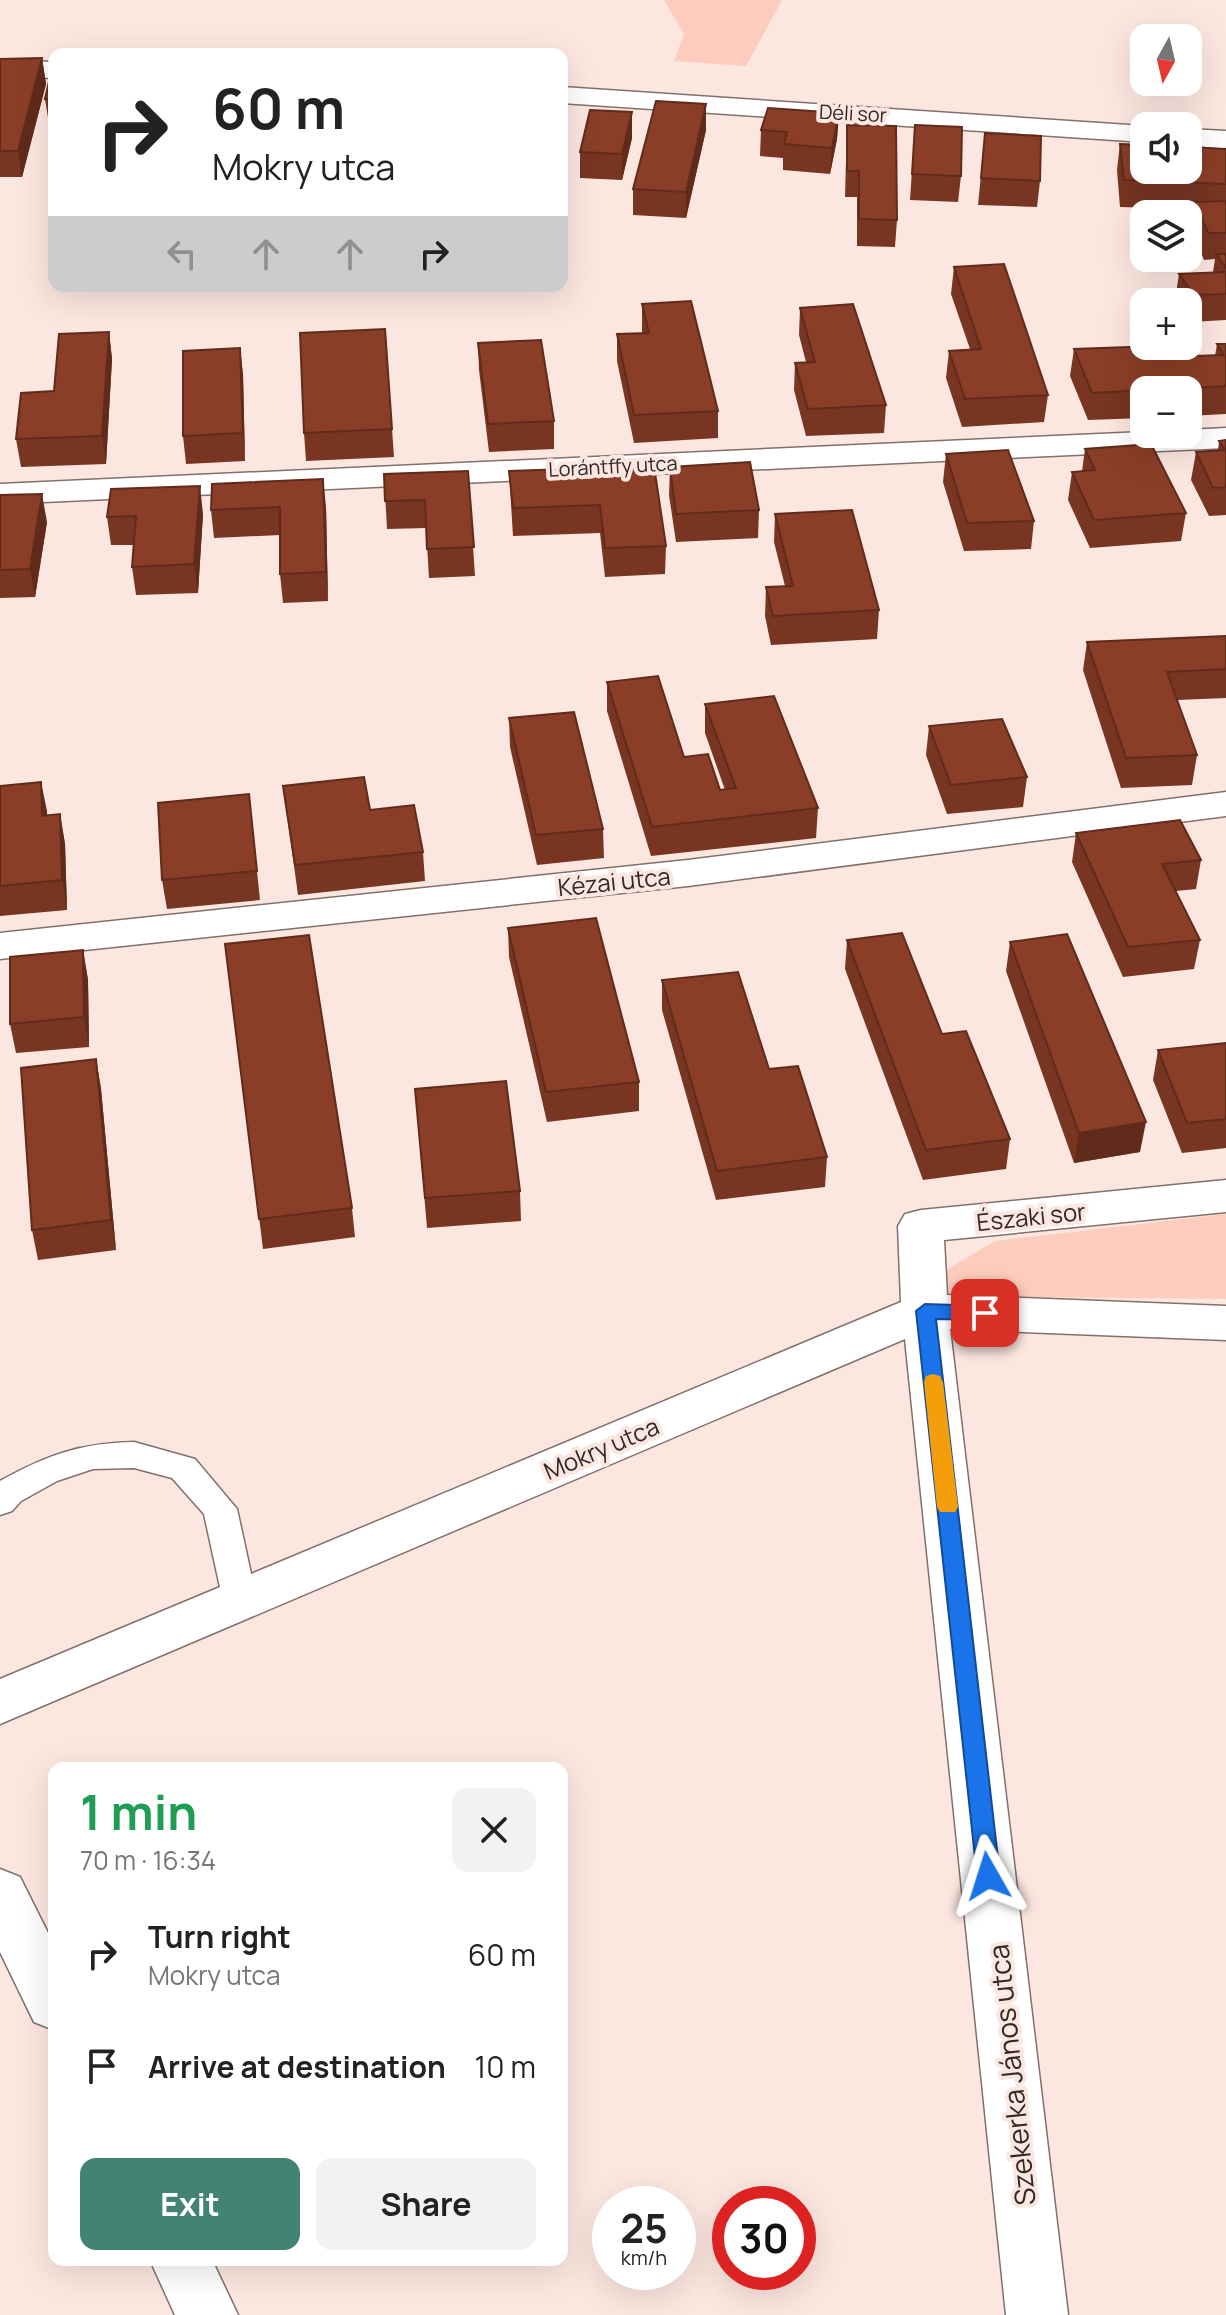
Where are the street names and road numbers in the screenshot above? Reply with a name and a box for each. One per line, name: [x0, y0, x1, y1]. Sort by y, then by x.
street label: Déli sor: [818, 98, 888, 128]
street label: Lorántffy utca: [548, 449, 678, 483]
street label: Kézai utca: [556, 859, 672, 903]
street label: Északi sor: [975, 1194, 1087, 1238]
street label: Mokry utca: [538, 1409, 664, 1487]
street label: Szekerka János utca: [978, 1942, 1044, 2208]

